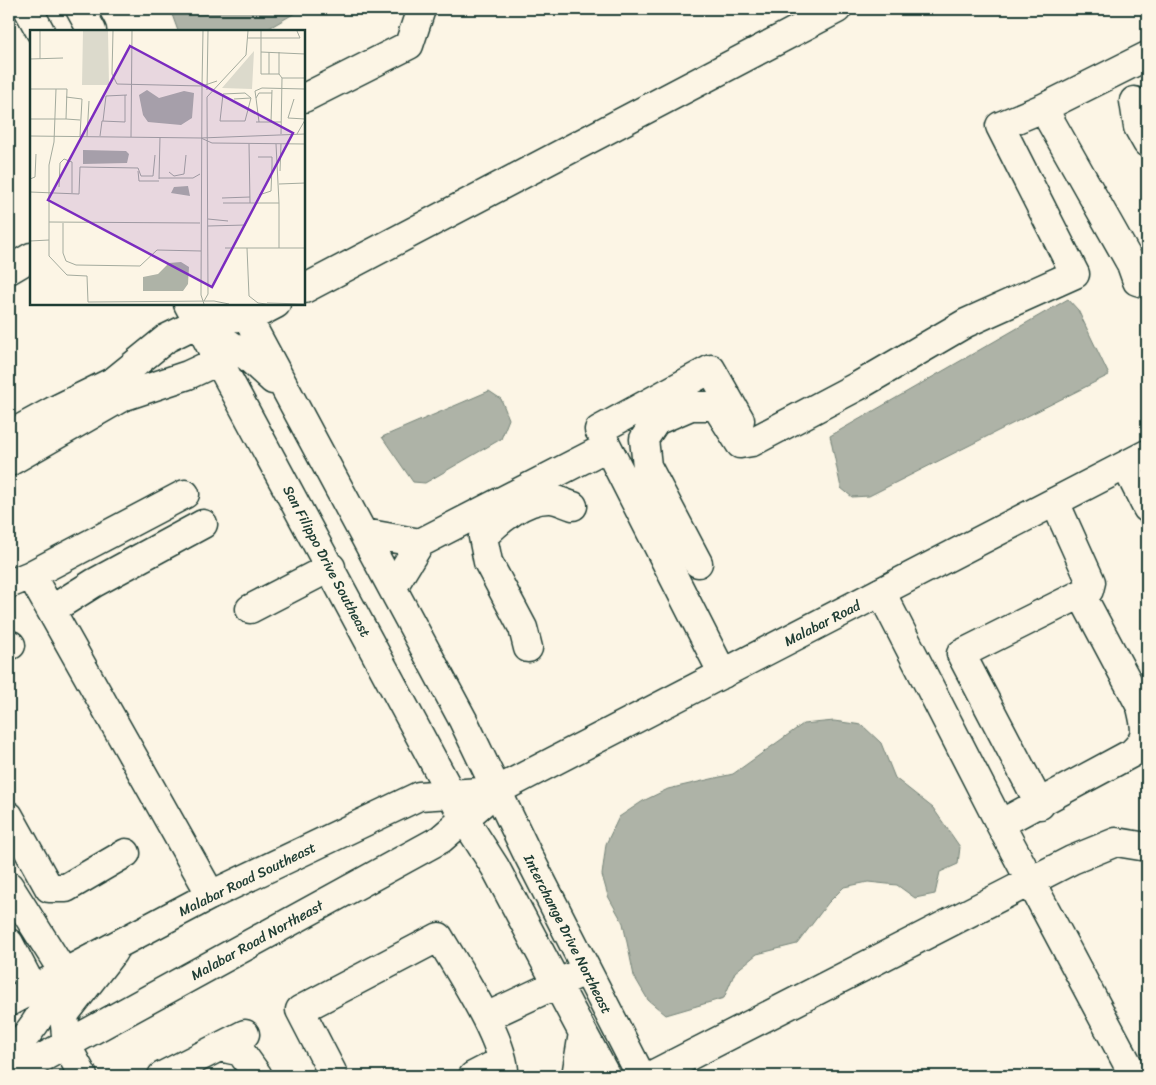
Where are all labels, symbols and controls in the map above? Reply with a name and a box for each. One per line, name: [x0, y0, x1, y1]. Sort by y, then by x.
inset map: [30, 30, 305, 305]
street label: San Filippo Drive Southeast: [276, 481, 377, 642]
street label: Malabar Road: [779, 593, 866, 654]
street label: Malabar Road Southeast: [174, 835, 320, 924]
street label: Interchange Drive Northeast: [516, 849, 619, 1019]
street label: Malabar Road Northeast: [186, 893, 330, 987]

